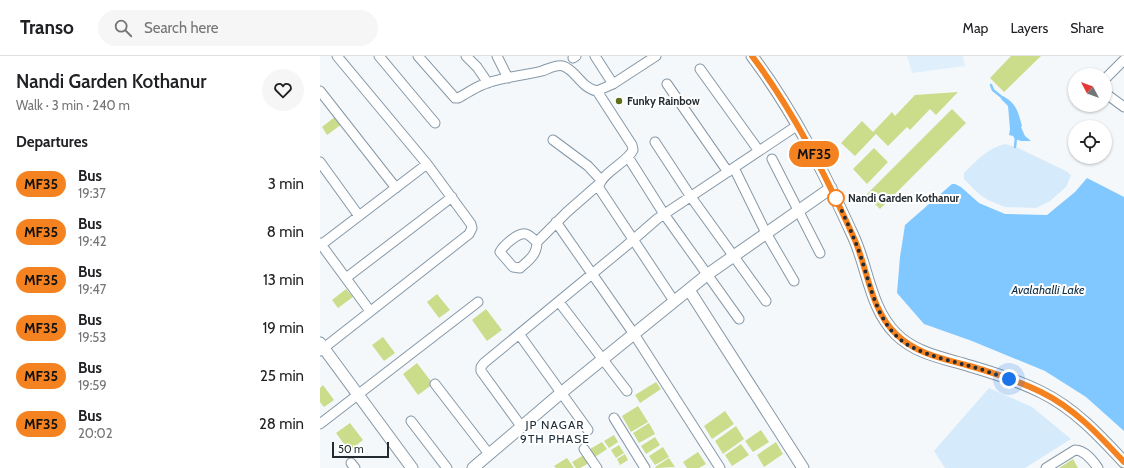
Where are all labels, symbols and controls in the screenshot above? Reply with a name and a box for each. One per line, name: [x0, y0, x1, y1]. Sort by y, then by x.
search box: [98, 10, 378, 46]
text: Transo: [20, 16, 74, 39]
icon: search: [112, 17, 134, 39]
text: Search here: [144, 19, 218, 37]
text: Map: [963, 19, 988, 37]
text: Layers: [1010, 19, 1048, 37]
text: Share: [1070, 19, 1104, 37]
north arrow: [1068, 68, 1112, 112]
map controls: [1068, 68, 1112, 164]
button: heart: [262, 69, 304, 111]
text: Nandi Garden Kothanur: [16, 70, 206, 93]
place label: Funky Rainbow: [627, 94, 700, 108]
marker: Funky Rainbow: [614, 96, 624, 106]
text: Walk · 3 min · 240 m: [16, 97, 130, 113]
button: locate: [1068, 120, 1112, 164]
text: Departures: [16, 133, 88, 151]
line badge: MF35: [786, 141, 842, 167]
text: MF35: [797, 145, 831, 163]
text: Bus: [78, 167, 102, 185]
text: MF35: [24, 175, 58, 193]
text: 3 min: [268, 175, 304, 193]
text: 19:37: [78, 185, 106, 201]
marker: Nandi Garden Kothanur: [827, 189, 845, 207]
place label: Nandi Garden Kothanur: [848, 191, 960, 205]
text: Bus: [78, 215, 102, 233]
text: MF35: [24, 223, 58, 241]
text: 8 min: [267, 223, 304, 241]
text: 19:42: [78, 233, 107, 249]
text: Bus: [78, 263, 102, 281]
text: MF35: [24, 271, 58, 289]
text: 13 min: [263, 271, 304, 289]
text: 19:47: [78, 281, 106, 297]
water label: Avalahalli Lake: [1010, 282, 1085, 297]
text: Bus: [78, 311, 102, 329]
text: MF35: [24, 319, 58, 337]
text: 19 min: [262, 319, 304, 337]
text: 19:53: [78, 329, 106, 345]
text: Bus: [78, 359, 102, 377]
text: MF35: [24, 367, 58, 385]
text: 25 min: [260, 367, 304, 385]
your location: [999, 369, 1019, 389]
text: 19:59: [78, 377, 107, 393]
text: Bus: [78, 407, 102, 425]
text: MF35: [24, 415, 58, 433]
text: 28 min: [259, 415, 304, 433]
district label: JP NAGAR 9TH PHASE: [520, 417, 590, 446]
text: 20:02: [78, 425, 113, 441]
scale bar: [332, 440, 389, 459]
text: 50 m: [338, 442, 364, 456]

